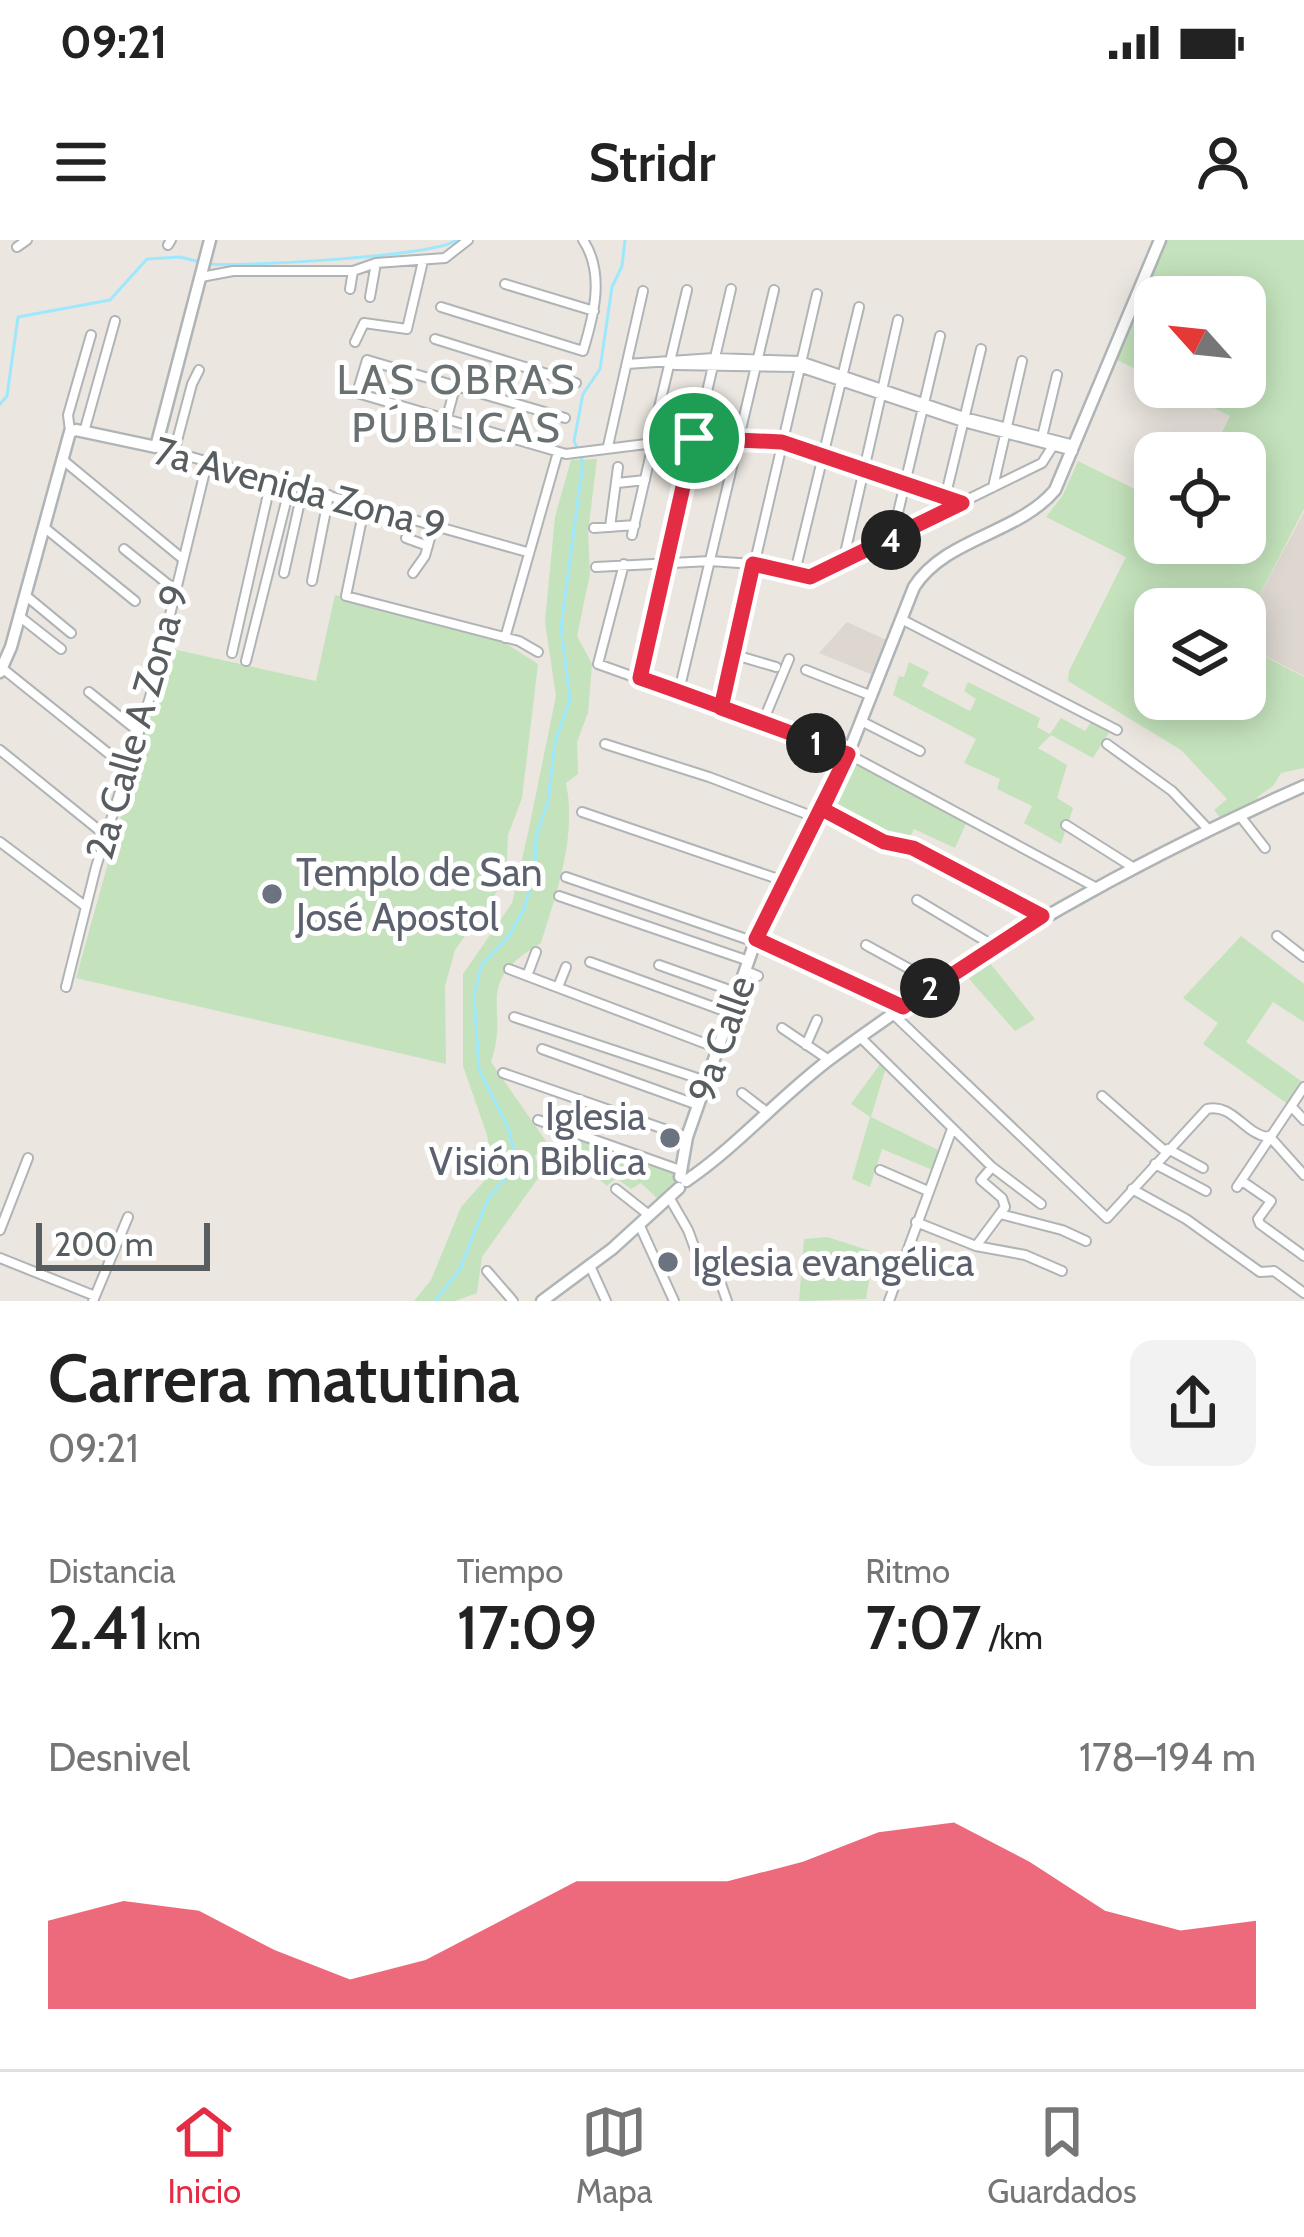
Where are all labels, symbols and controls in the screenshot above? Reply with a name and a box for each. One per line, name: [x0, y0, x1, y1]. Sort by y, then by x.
text: 09:21: [60, 15, 167, 69]
icon: menu: [48, 129, 114, 195]
text: Stridr: [588, 129, 716, 195]
icon: person: [1190, 129, 1256, 195]
north arrow: [1134, 276, 1266, 408]
map controls: [1134, 276, 1266, 720]
district label: LAS OBRAS PÚBLICAS: [336, 353, 578, 453]
pin: [643, 387, 745, 489]
icon: arrive: [661, 405, 727, 471]
street label: 7a Avenida Zona 9: [149, 426, 451, 550]
button: locate: [1134, 432, 1266, 564]
pin: 4: [861, 510, 921, 570]
text: 4: [881, 520, 901, 560]
street label: 2a Calle A Zona 9: [75, 579, 199, 865]
button: layers: [1134, 588, 1266, 720]
pin: 1: [786, 713, 846, 773]
text: 1: [810, 723, 822, 763]
place label: Templo de San José Apostol: [295, 848, 543, 941]
marker: Templo de San José Apostol: [259, 881, 285, 907]
pin: 2: [900, 958, 960, 1018]
text: 2: [921, 968, 939, 1008]
street label: 9a Calle: [677, 969, 765, 1109]
place label: Iglesia Visión Biblica: [429, 1092, 646, 1185]
marker: Iglesia Visión Biblica: [657, 1125, 683, 1151]
scale bar: [36, 1217, 210, 1270]
text: 200 m: [54, 1224, 154, 1264]
place label: Iglesia evangélica: [692, 1238, 975, 1286]
marker: Iglesia evangélica: [655, 1249, 681, 1275]
text: Carrera matutina: [48, 1338, 520, 1419]
button: share: [1130, 1340, 1256, 1466]
text: 09:21: [48, 1424, 139, 1472]
text: Distancia: [48, 1551, 176, 1591]
text: Tiempo: [457, 1551, 563, 1591]
text: Ritmo: [865, 1551, 950, 1591]
text: 2.41: [48, 1591, 150, 1664]
text: 17:09: [457, 1591, 597, 1664]
text: 7:07: [865, 1591, 981, 1664]
text: km: [150, 1617, 201, 1657]
text: /km: [981, 1617, 1043, 1657]
text: Desnivel: [48, 1733, 190, 1781]
text: 178–194 m: [1079, 1733, 1256, 1781]
tab: Inicio: [167, 2099, 241, 2211]
tab: Mapa: [576, 2099, 653, 2211]
tab: Guardados: [987, 2099, 1137, 2211]

